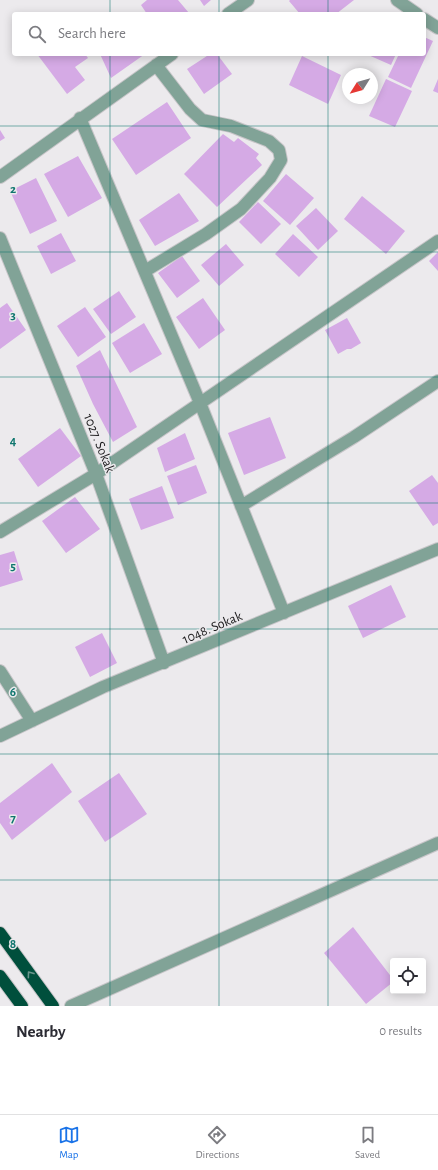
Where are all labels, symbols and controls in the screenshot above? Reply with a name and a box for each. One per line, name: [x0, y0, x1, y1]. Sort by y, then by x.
search box: [12, 12, 426, 56]
icon: search: [26, 23, 48, 45]
text: Search here: [58, 26, 126, 41]
north arrow: [342, 68, 378, 104]
text: 2: [10, 183, 16, 196]
text: 3: [10, 309, 16, 322]
street label: 1027. Sokak: [81, 412, 117, 475]
text: 4: [10, 435, 17, 448]
text: 5: [10, 560, 16, 573]
street label: 1048. Sokak: [181, 609, 245, 647]
text: 6: [10, 686, 16, 699]
text: 7: [10, 812, 16, 825]
text: 8: [10, 938, 16, 951]
map controls: [390, 958, 426, 994]
button: locate: [390, 958, 426, 994]
one-way arrow: [28, 972, 35, 979]
text: Nearby: [16, 1023, 66, 1040]
text: 0 results: [379, 1025, 422, 1038]
tab: Map: [58, 1124, 80, 1161]
tab: Directions: [195, 1124, 239, 1161]
tab: Saved: [355, 1124, 380, 1161]

